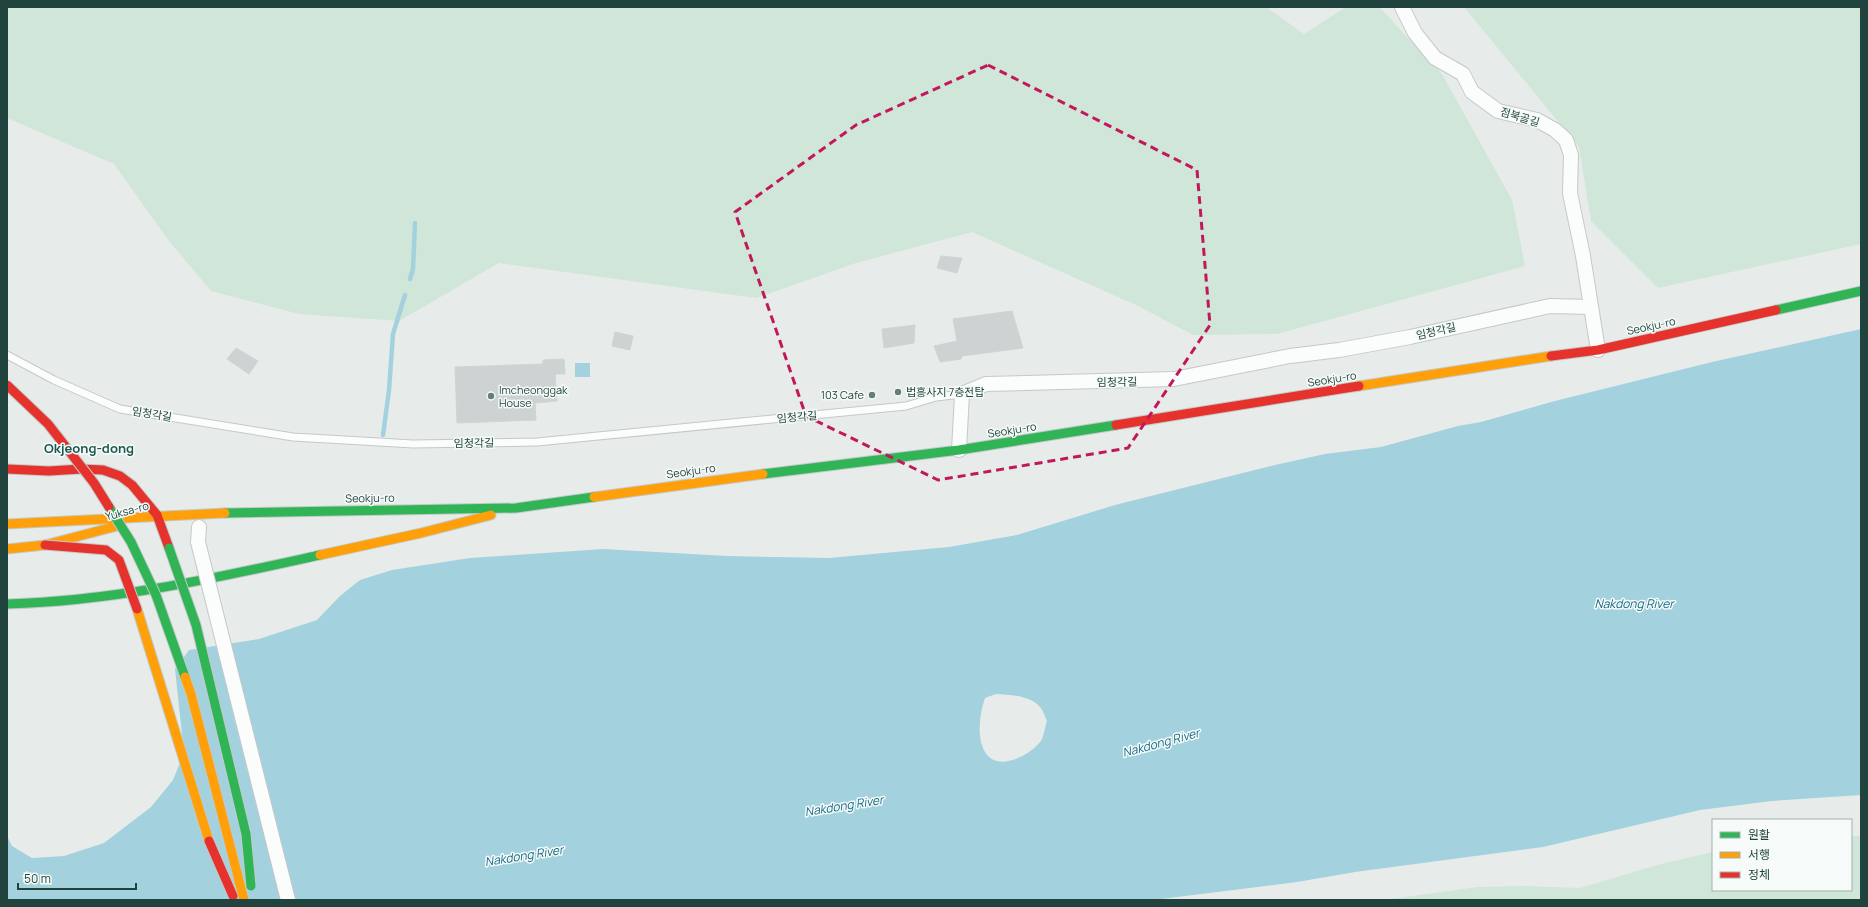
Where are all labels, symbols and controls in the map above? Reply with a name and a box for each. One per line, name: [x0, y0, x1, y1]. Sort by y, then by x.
street label: 점북골길: [1499, 103, 1542, 130]
street label: Seokju-ro: [1625, 313, 1677, 338]
street label: 임청각길: [1414, 319, 1457, 342]
street label: Seokju-ro: [1306, 367, 1358, 390]
street label: 임청각길: [1097, 374, 1137, 389]
place label: Imcheonggak House: [499, 382, 568, 410]
place label: 법흥사지 7층전탑: [906, 384, 985, 399]
place label: 103 Cafe: [821, 387, 865, 402]
marker: 법흥사지 7층전탑: [893, 387, 903, 397]
marker: 103 Cafe: [867, 390, 877, 400]
marker: Imcheonggak House: [486, 391, 496, 401]
street label: 임청각길: [131, 403, 173, 424]
street label: 임청각길: [776, 407, 818, 426]
street label: Seokju-ro: [986, 418, 1038, 441]
street label: 임청각길: [454, 435, 494, 450]
district label: Okjeong-dong: [44, 439, 134, 457]
street label: Seokju-ro: [665, 460, 717, 481]
street label: Seokju-ro: [345, 490, 395, 505]
street label: Yuksa-ro: [103, 497, 151, 524]
water label: Nakdong River: [1594, 595, 1675, 612]
water label: Nakdong River: [1120, 724, 1203, 761]
water label: Nakdong River: [804, 791, 886, 820]
legend: [1712, 819, 1852, 891]
text: 원활: [1748, 826, 1770, 843]
water label: Nakdong River: [484, 841, 566, 870]
text: 서행: [1748, 846, 1770, 863]
scale bar: [18, 865, 136, 891]
text: 정체: [1748, 866, 1770, 883]
text: 50 m: [24, 870, 51, 887]

